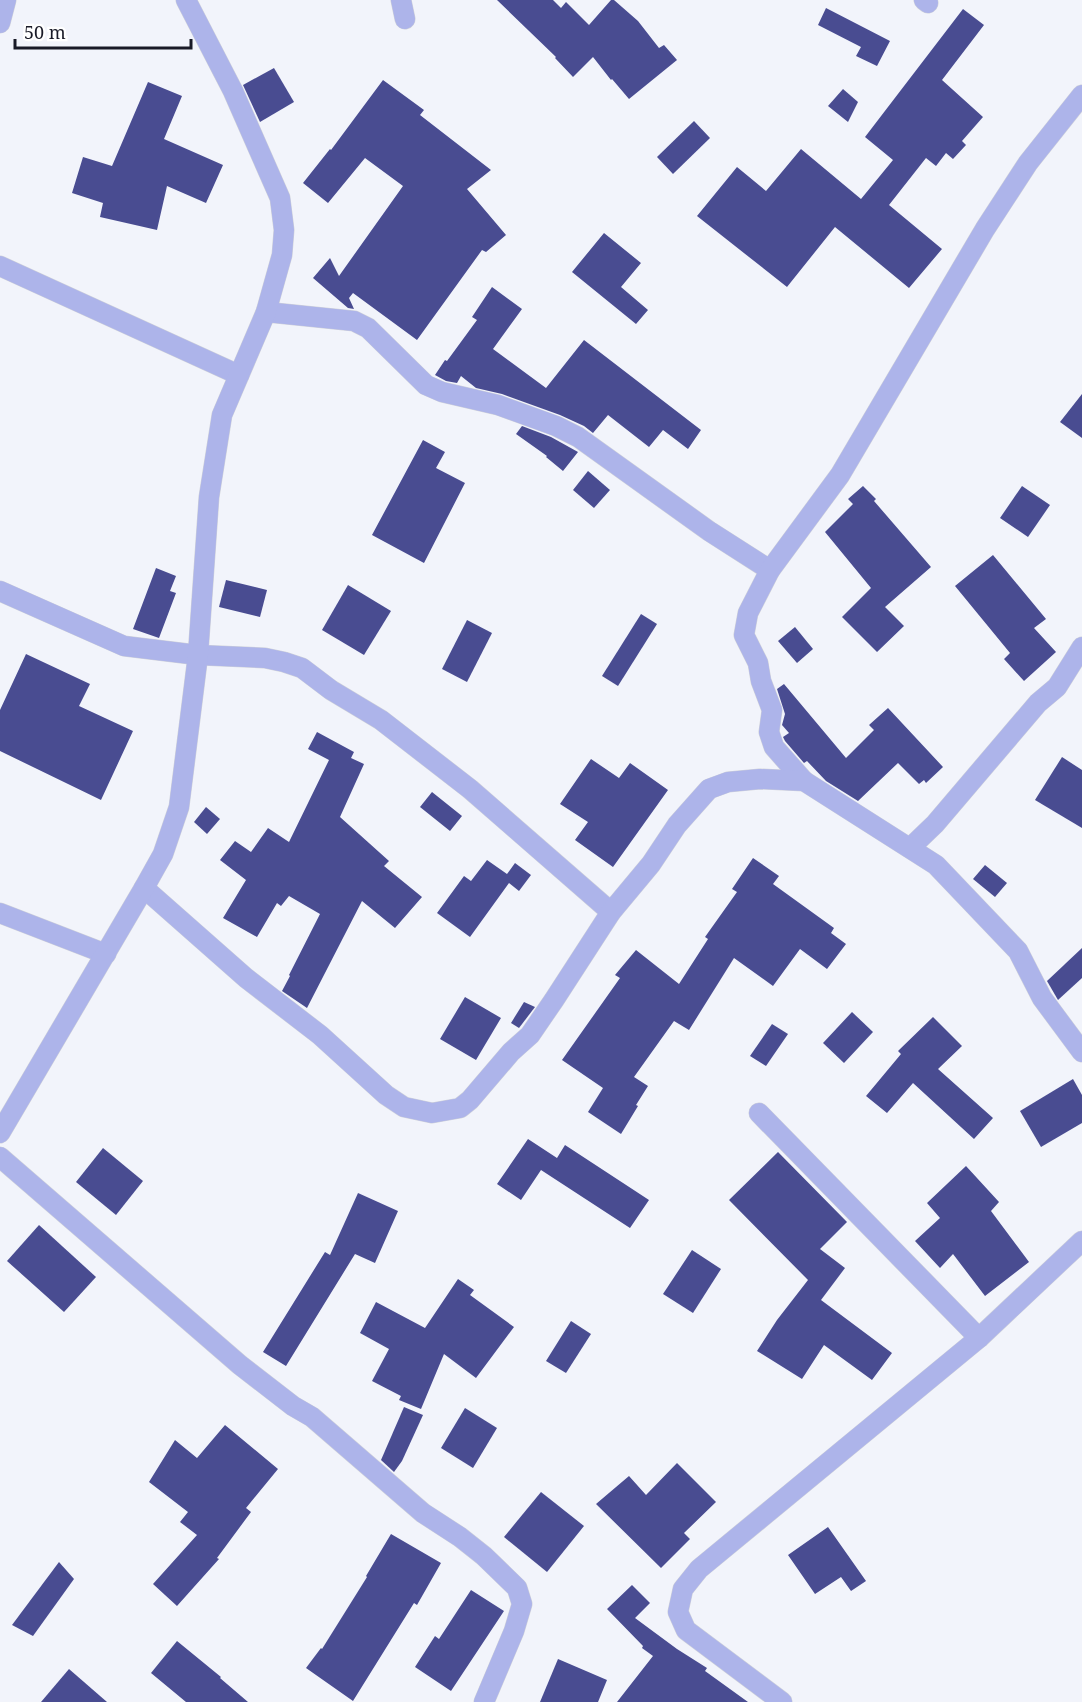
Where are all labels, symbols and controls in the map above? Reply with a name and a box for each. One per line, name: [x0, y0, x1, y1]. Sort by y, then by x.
scale bar: [15, 12, 190, 50]
text: 50 m: [24, 20, 66, 44]

